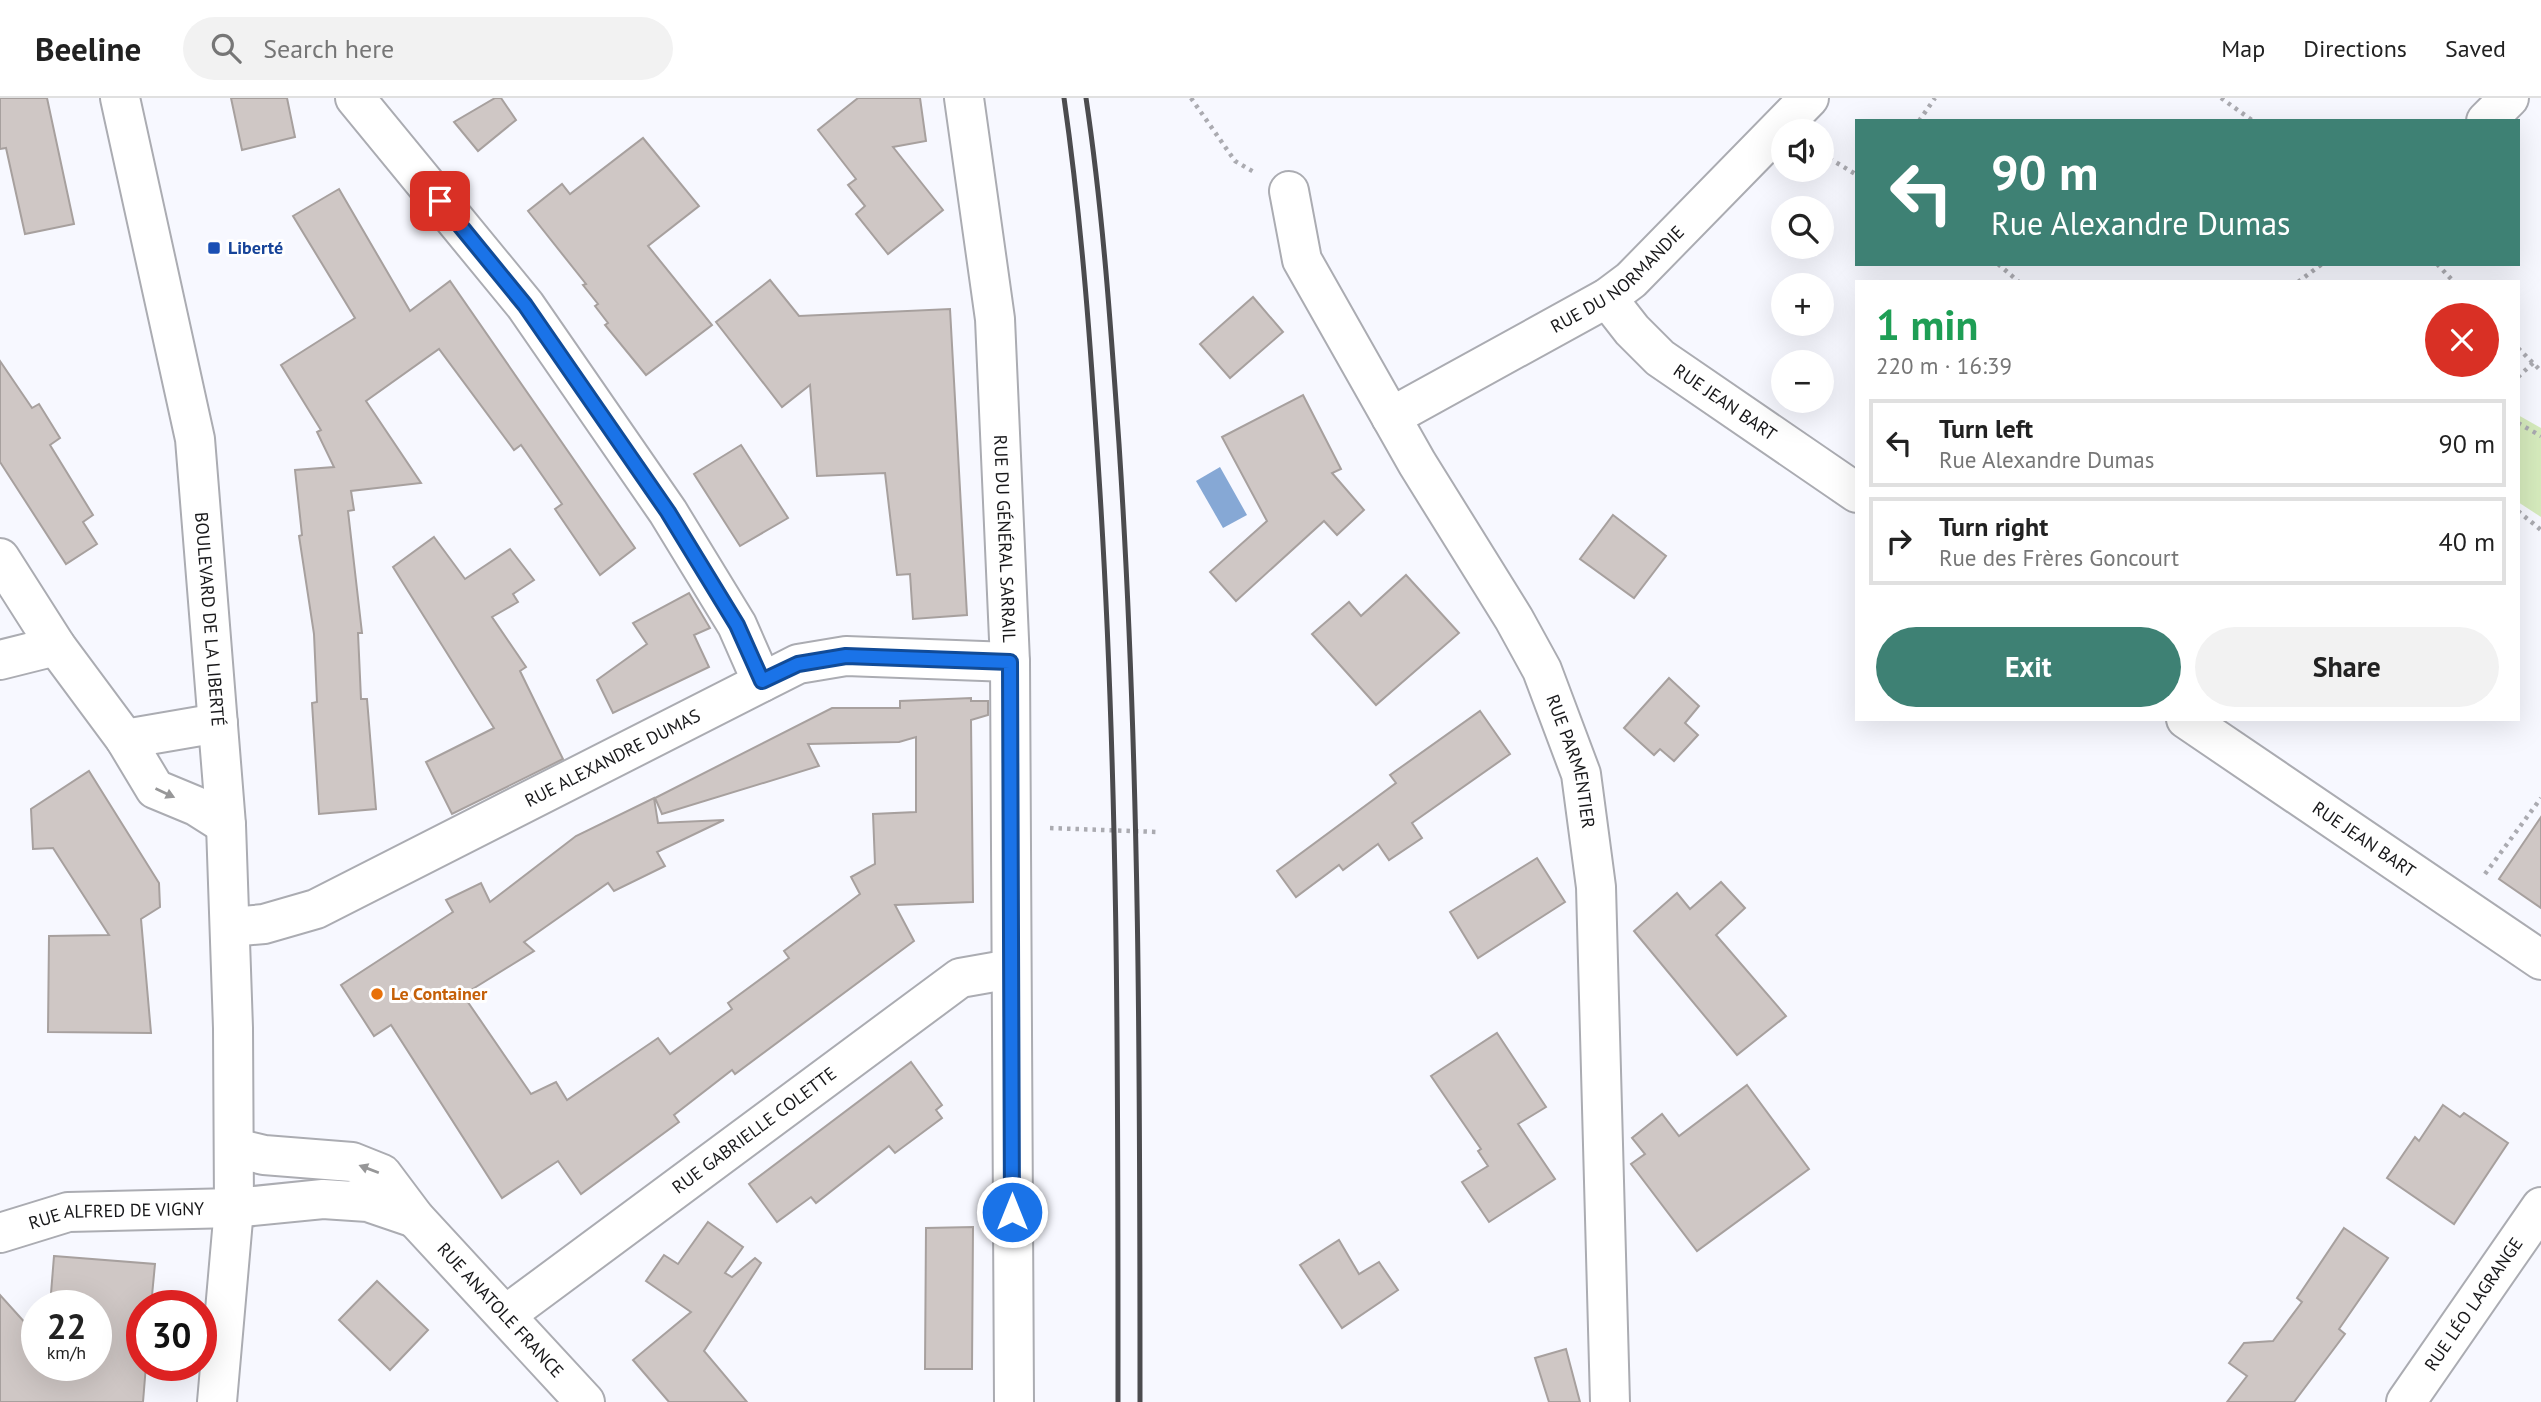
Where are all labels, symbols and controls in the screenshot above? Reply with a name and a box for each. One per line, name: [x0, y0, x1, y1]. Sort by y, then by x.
search box: [183, 17, 673, 80]
text: Beeline: [35, 27, 141, 70]
icon: search: [207, 29, 245, 67]
text: Search here: [263, 32, 394, 65]
text: Map: [2221, 33, 2265, 64]
text: Directions: [2303, 33, 2407, 64]
text: Saved: [2445, 33, 2506, 64]
map controls: [1771, 119, 1834, 413]
button: sound: [1771, 119, 1834, 182]
text: 90 m: [1991, 140, 2098, 204]
icon: left: [1876, 147, 1967, 238]
pin: [410, 171, 470, 231]
icon: arrive: [421, 182, 459, 220]
button: search: [1771, 196, 1834, 259]
text: Rue Alexandre Dumas: [1991, 202, 2291, 244]
street label: RUE DU NORMANDIE: [1546, 221, 1689, 338]
place label: Liberté: [228, 236, 283, 259]
marker: Liberté: [206, 240, 222, 256]
button: +: [1771, 273, 1834, 336]
text: 1 min: [1876, 297, 1978, 352]
button: close: [2425, 303, 2499, 377]
button: −: [1771, 350, 1834, 413]
text: 220 m · 16:39: [1876, 351, 2012, 380]
street label: RUE JEAN BART: [1669, 359, 1781, 446]
text: Turn left: [1939, 412, 2033, 445]
icon: left: [1880, 424, 1918, 462]
text: 90 m: [2439, 427, 2495, 460]
street label: RUE DU GÉNÉRAL SARRAIL: [989, 434, 1021, 643]
text: Rue Alexandre Dumas: [1939, 445, 2154, 474]
text: Turn right: [1939, 510, 2048, 543]
street label: BOULEVARD DE LA LIBERTÉ: [190, 511, 230, 727]
icon: right: [1880, 522, 1918, 560]
text: 40 m: [2439, 525, 2495, 558]
text: Rue des Frères Goncourt: [1939, 543, 2179, 572]
button: Exit: [1876, 627, 2181, 707]
button: Share: [2195, 627, 2499, 707]
street label: RUE PARMENTIER: [1541, 691, 1600, 830]
street label: RUE ALEXANDRE DUMAS: [521, 704, 704, 812]
one-way arrow: [155, 787, 175, 798]
street label: RUE JEAN BART: [2308, 796, 2420, 883]
place label: Le Container: [391, 982, 488, 1005]
marker: Le Container: [369, 986, 385, 1002]
street label: RUE GABRIELLE COLETTE: [667, 1062, 841, 1199]
one-way arrow: [359, 1164, 380, 1175]
position arrow: [975, 1175, 1049, 1249]
street label: RUE ALFRED DE VIGNY: [26, 1197, 205, 1234]
street label: RUE LÉO LAGRANGE: [2419, 1233, 2528, 1375]
street label: RUE ANATOLE FRANCE: [433, 1238, 569, 1382]
speed limit sign: 30: [126, 1290, 217, 1381]
text: 22: [47, 1303, 86, 1349]
text: km/h: [47, 1341, 86, 1364]

